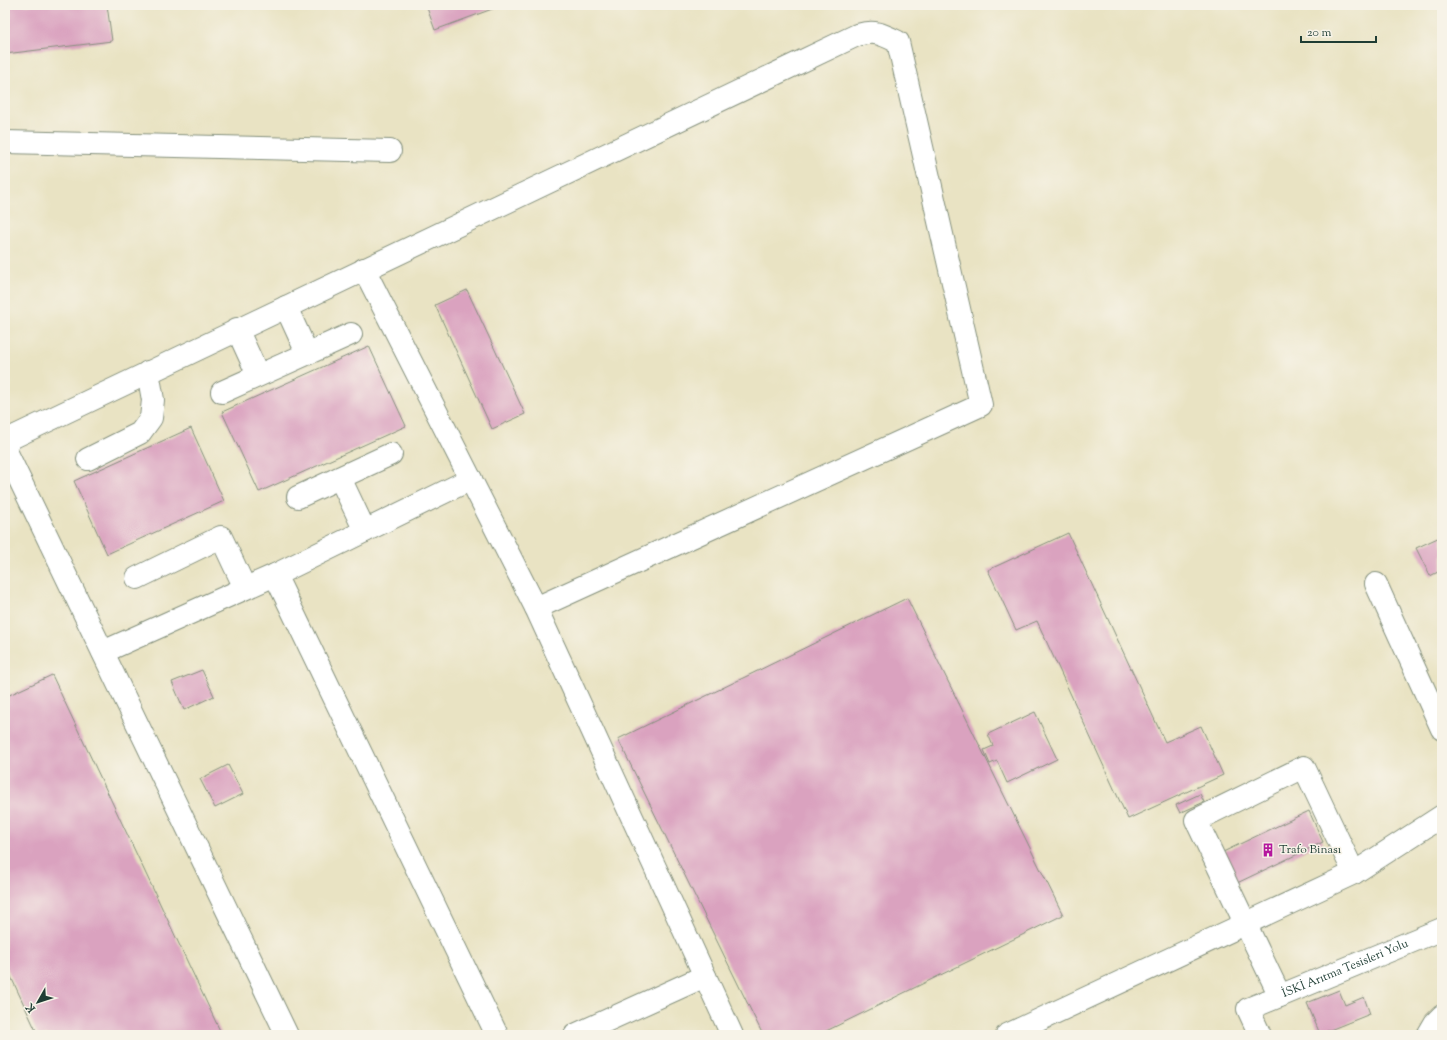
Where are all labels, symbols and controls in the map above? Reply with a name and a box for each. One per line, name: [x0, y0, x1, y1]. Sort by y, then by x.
scale bar: [1301, 18, 1376, 44]
text: 20 m: [1307, 24, 1332, 42]
place label: Trafo Binası: [1279, 841, 1342, 859]
building icon: Trafo Binası: [1260, 842, 1276, 858]
street label: İSKİ Arıtma Tesisleri Yolu: [1280, 935, 1411, 1003]
north arrow: [18, 982, 58, 1022]
text: K: [22, 1000, 40, 1017]

